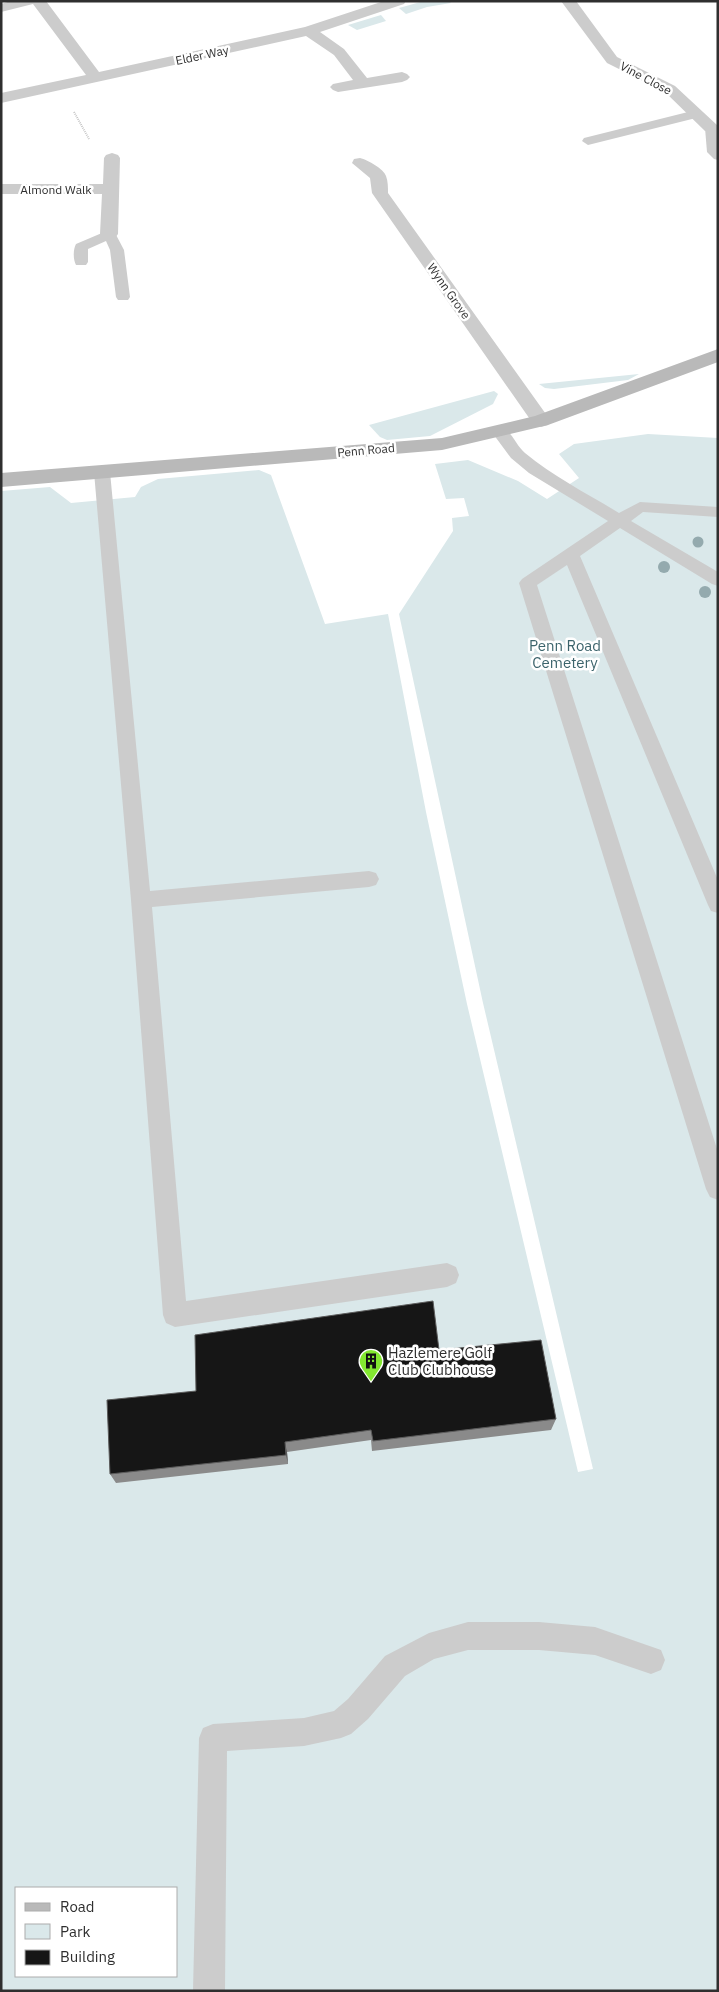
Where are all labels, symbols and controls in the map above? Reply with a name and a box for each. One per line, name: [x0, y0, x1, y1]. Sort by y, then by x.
street label: Elder Way: [174, 42, 230, 68]
street label: Vine Close: [618, 58, 675, 98]
street label: Almond Walk: [20, 182, 92, 197]
street label: Wynn Grove: [424, 260, 474, 322]
street label: Penn Road: [337, 440, 395, 460]
park label: Penn Road Cemetery: [529, 636, 601, 672]
place label: Hazlemere Golf Club Clubhouse: [388, 1343, 494, 1379]
building icon: Hazlemere Golf Club Clubhouse: [358, 1348, 384, 1382]
legend: [15, 1887, 178, 1977]
text: Road: [60, 1897, 95, 1916]
text: Park: [60, 1922, 90, 1941]
text: Building: [60, 1947, 115, 1966]

